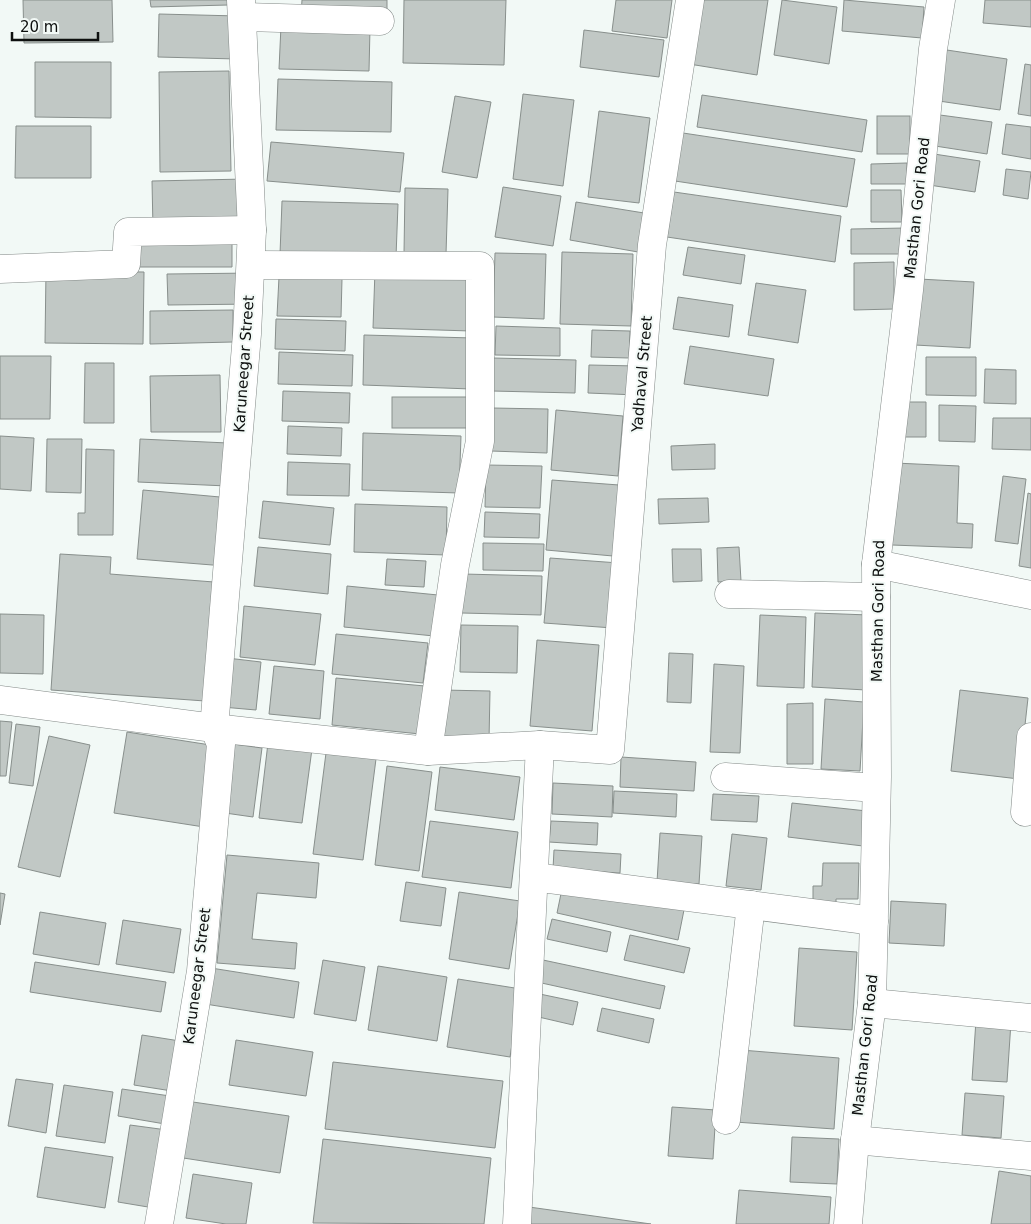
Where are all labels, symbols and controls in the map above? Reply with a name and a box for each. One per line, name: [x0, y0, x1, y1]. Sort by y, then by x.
scale bar: [12, 10, 99, 42]
text: 20 m: [20, 18, 58, 36]
street label: Masthan Gori Road: [901, 136, 933, 280]
street label: Karuneegar Street: [230, 295, 258, 433]
street label: Yadhaval Street: [628, 315, 656, 434]
street label: Masthan Gori Road: [868, 540, 888, 682]
street label: Karuneegar Street: [180, 906, 214, 1045]
street label: Masthan Gori Road: [849, 973, 881, 1117]

